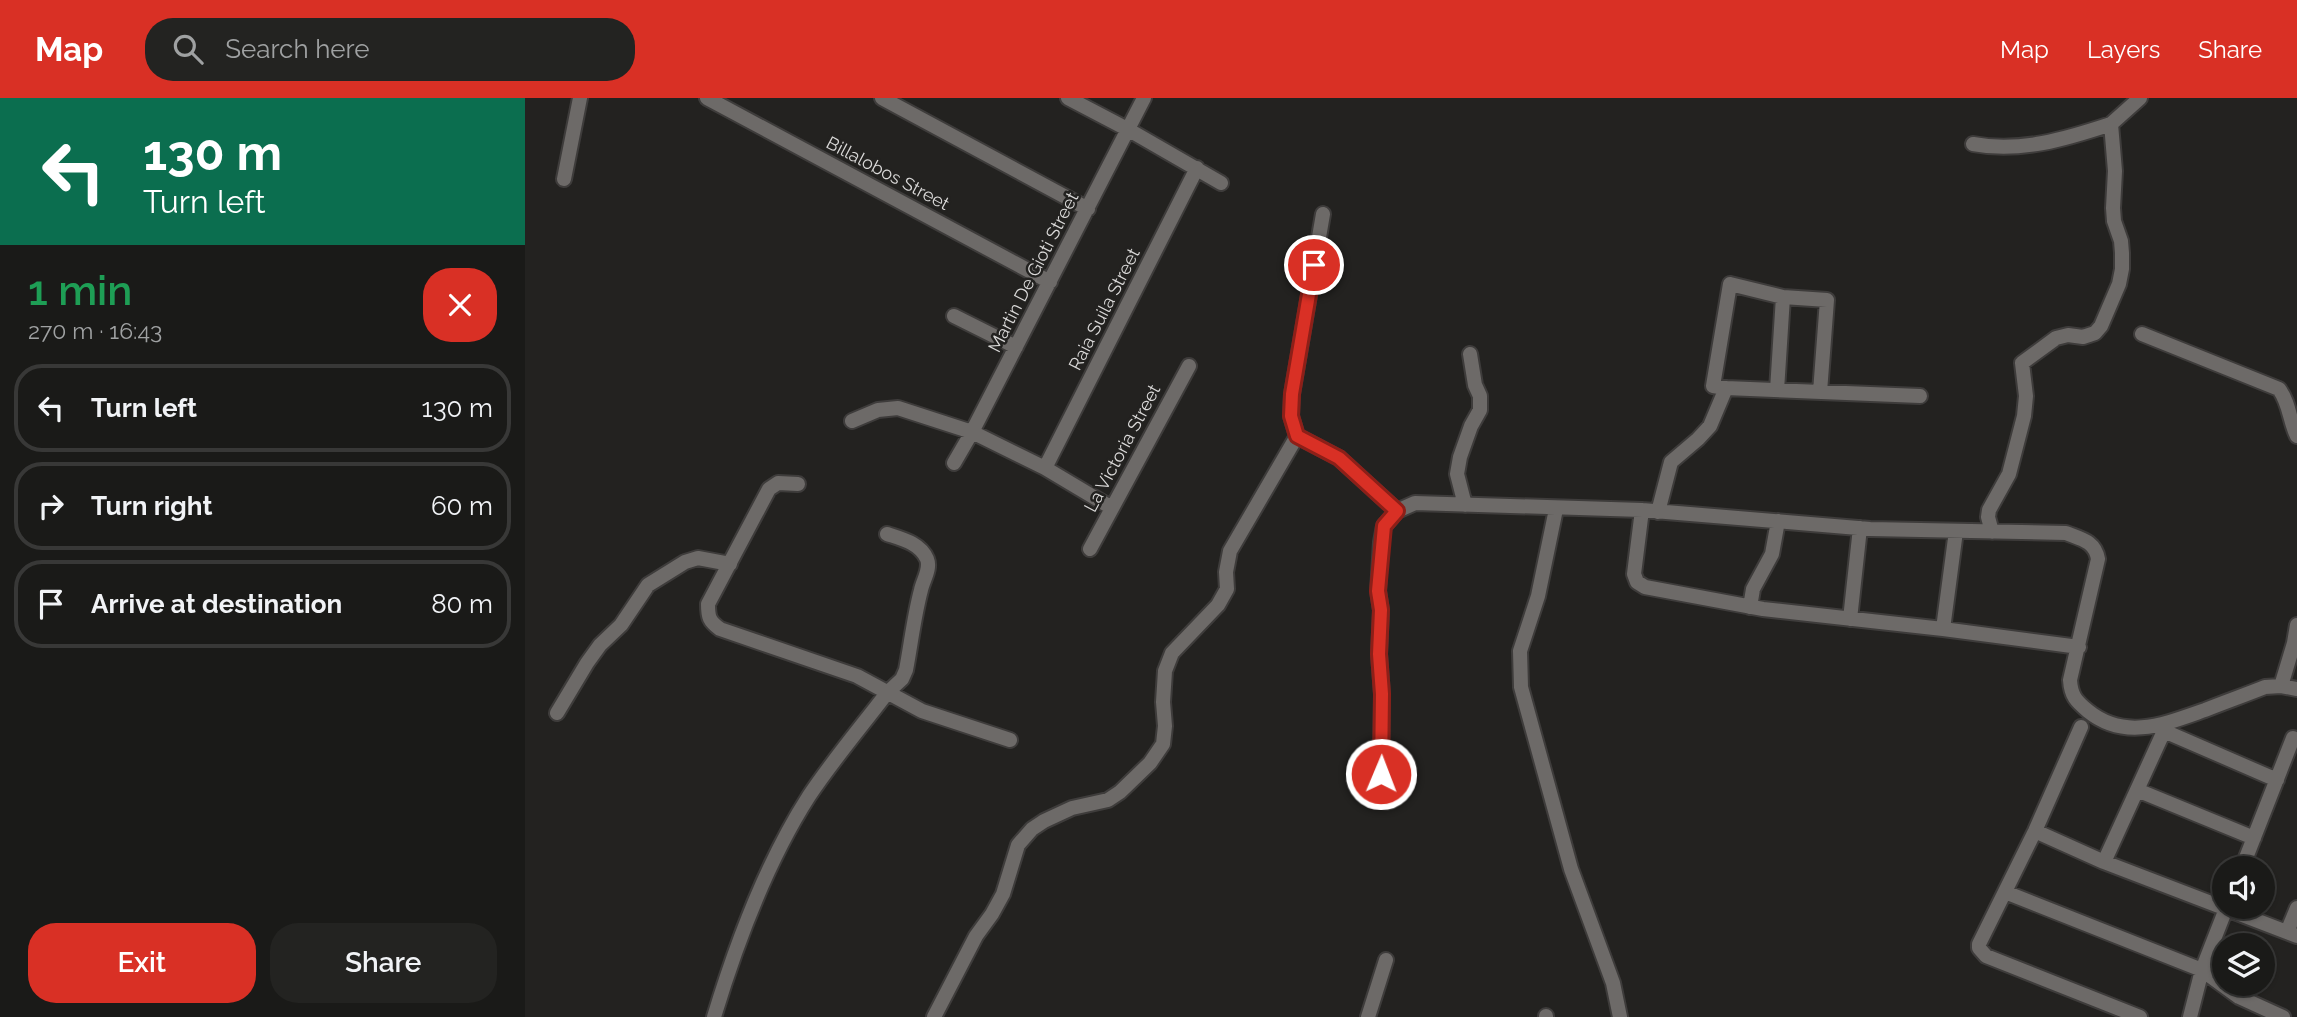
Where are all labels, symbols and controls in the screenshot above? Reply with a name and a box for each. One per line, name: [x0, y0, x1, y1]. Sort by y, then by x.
search box: [145, 18, 635, 81]
text: Map: [35, 30, 103, 69]
icon: search: [169, 30, 207, 68]
text: Search here: [225, 34, 370, 64]
text: Map: [2000, 35, 2049, 64]
text: Layers: [2087, 35, 2160, 64]
text: Share: [2198, 35, 2262, 64]
text: 130 m: [143, 124, 282, 181]
icon: left: [28, 126, 119, 217]
street label: Billalobos Street: [823, 132, 953, 214]
text: Turn left: [143, 183, 265, 220]
street label: Martin De Gioti Street: [984, 189, 1082, 355]
pin: [1284, 235, 1344, 295]
street label: Raia Suila Street: [1064, 244, 1144, 374]
icon: arrive: [1295, 246, 1333, 284]
text: 1 min: [28, 266, 132, 315]
button: close: [423, 268, 497, 342]
text: 270 m · 16:43: [28, 317, 162, 344]
street label: La Victoria Street: [1080, 381, 1164, 515]
icon: left: [32, 389, 70, 427]
text: Turn left: [91, 393, 197, 423]
text: 130 m: [422, 393, 493, 423]
icon: right: [32, 487, 70, 525]
text: Turn right: [91, 491, 212, 521]
text: 60 m: [431, 491, 493, 521]
icon: arrive: [32, 585, 70, 623]
text: Arrive at destination: [91, 589, 342, 619]
text: 80 m: [431, 589, 493, 619]
position arrow: [1344, 737, 1418, 811]
map controls: [2212, 856, 2275, 996]
button: sound: [2212, 856, 2275, 919]
button: Exit: [28, 923, 256, 1003]
button: Share: [270, 923, 497, 1003]
button: layers: [2212, 933, 2275, 996]

